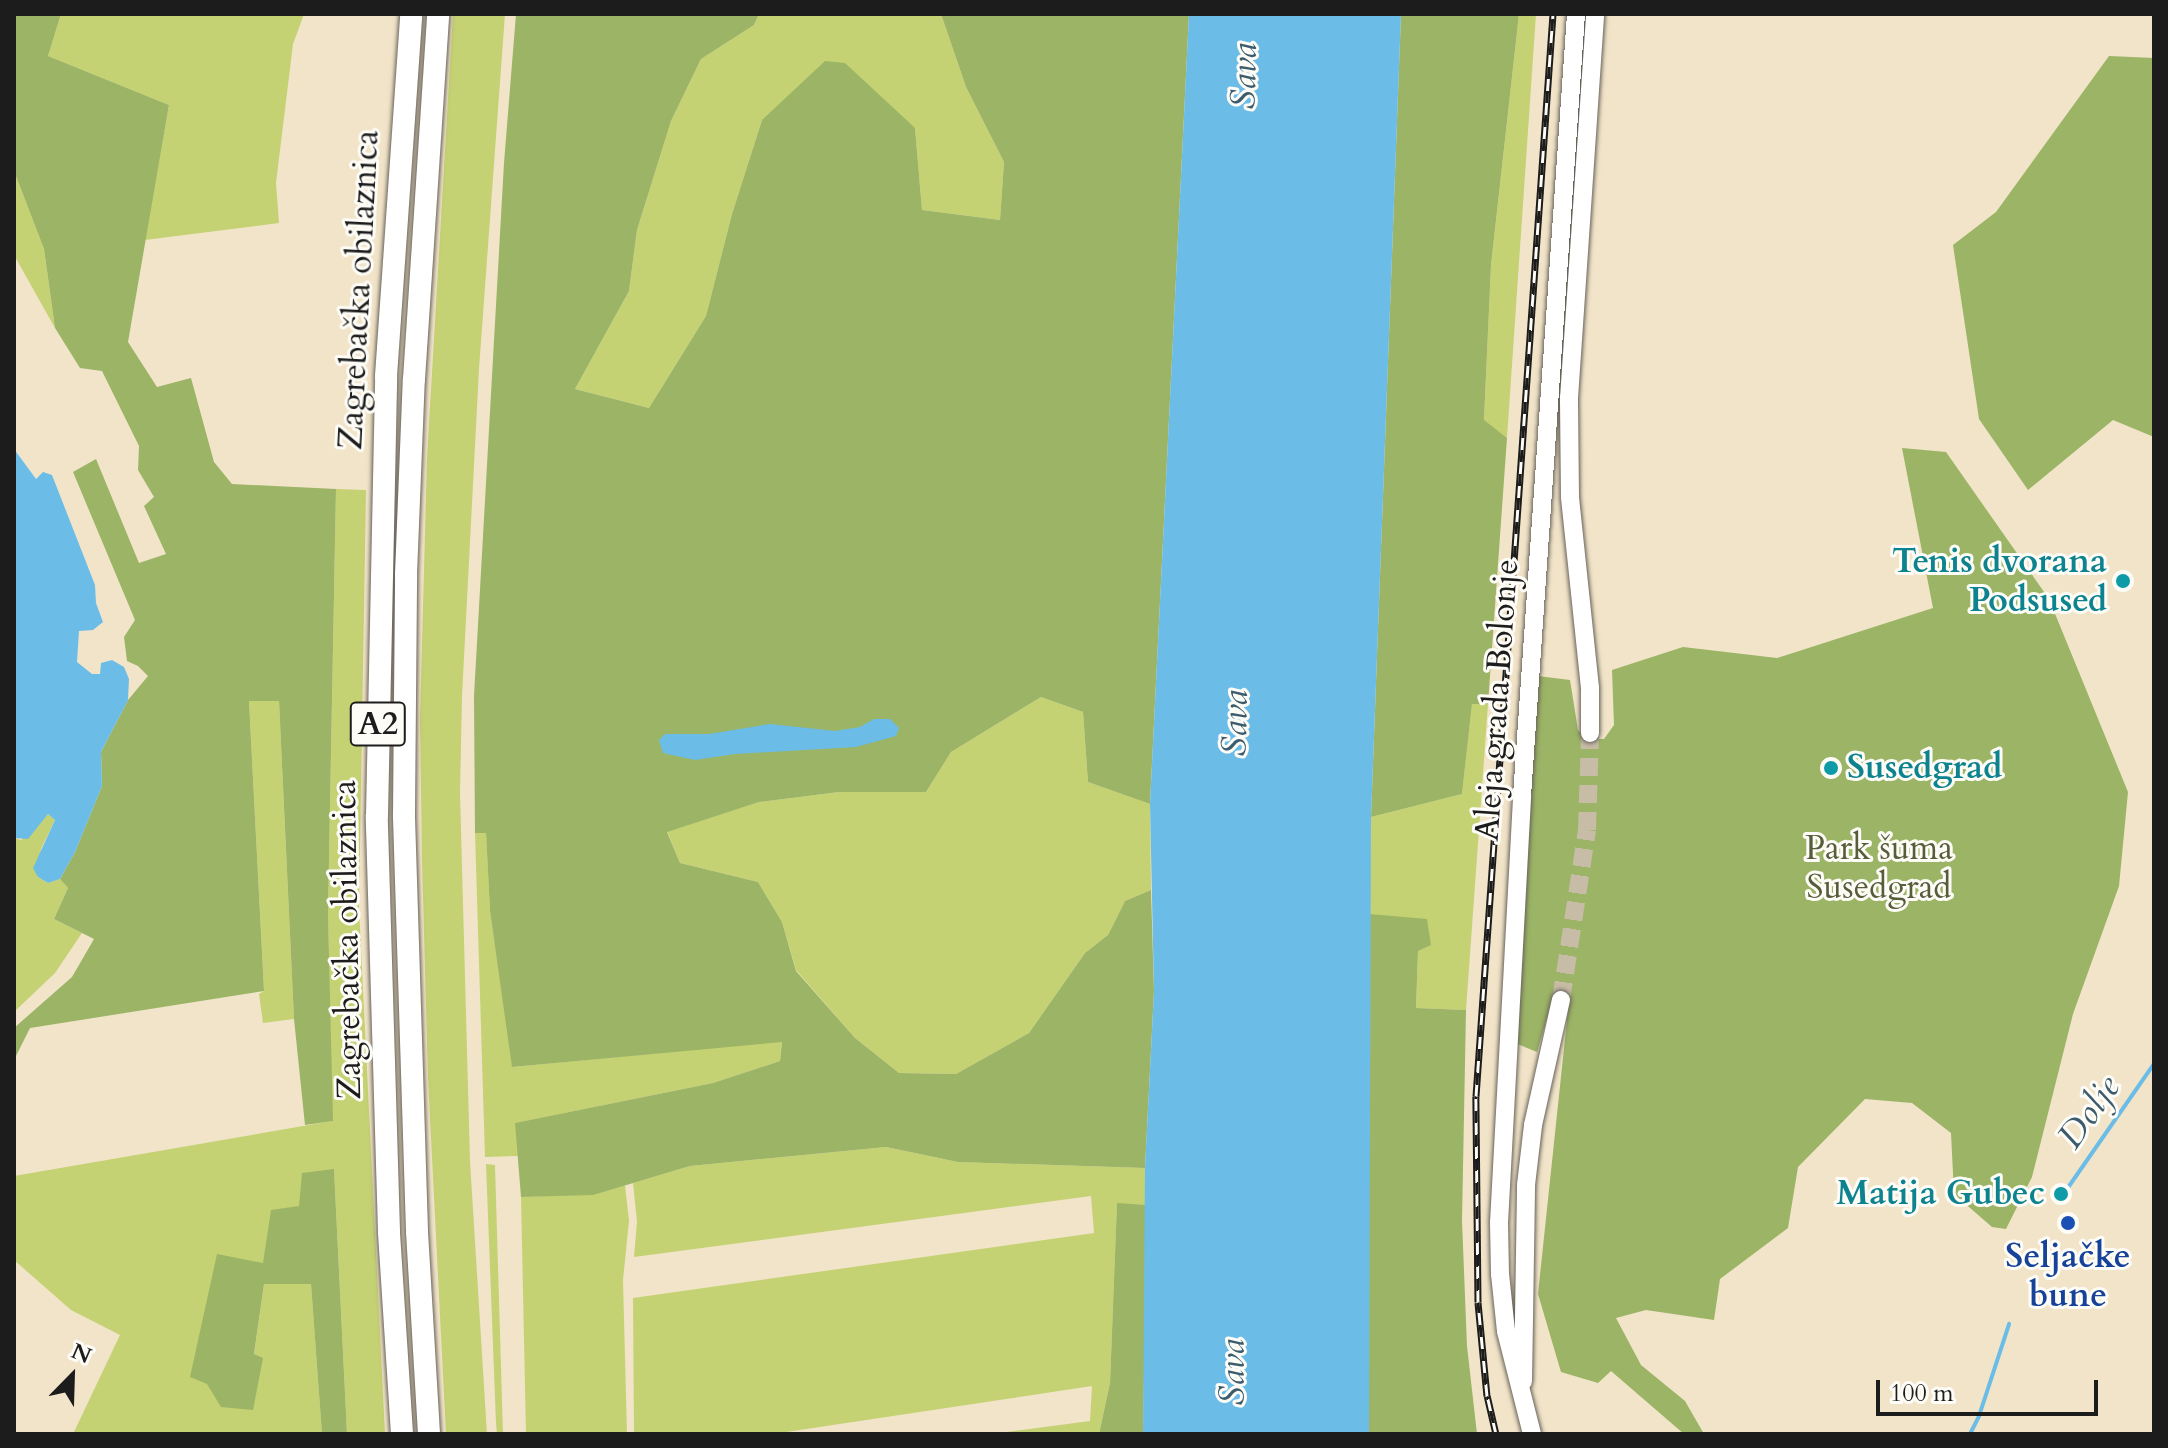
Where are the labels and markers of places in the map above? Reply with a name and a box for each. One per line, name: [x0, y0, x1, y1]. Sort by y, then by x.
place label: Tenis dvorana Podsused: [1892, 541, 2107, 620]
marker: Tenis dvorana Podsused: [2114, 572, 2132, 590]
place label: Susedgrad: [1847, 748, 2002, 788]
marker: Susedgrad: [1822, 759, 1840, 777]
place label: Matija Gubec: [1836, 1174, 2045, 1214]
marker: Matija Gubec: [2052, 1185, 2070, 1203]
marker: Seljačke bune: [2059, 1214, 2077, 1232]
place label: Seljačke bune: [2005, 1236, 2131, 1316]

